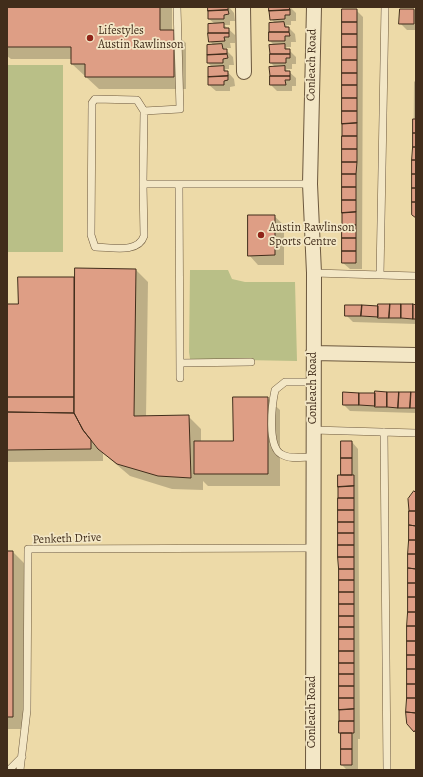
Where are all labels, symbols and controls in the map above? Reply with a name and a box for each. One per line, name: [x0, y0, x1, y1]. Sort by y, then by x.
place label: Lifestyles Austin Rawlinson: [98, 24, 184, 52]
street label: Conleach Road: [304, 29, 320, 101]
marker: Lifestyles Austin Rawlinson: [85, 33, 95, 43]
place label: Austin Rawlinson Sports Centre: [269, 221, 355, 249]
marker: Austin Rawlinson Sports Centre: [256, 230, 266, 240]
street label: Conleach Road: [306, 352, 320, 424]
street label: Penketh Drive: [32, 531, 102, 547]
street label: Conleach Road: [305, 676, 319, 748]

